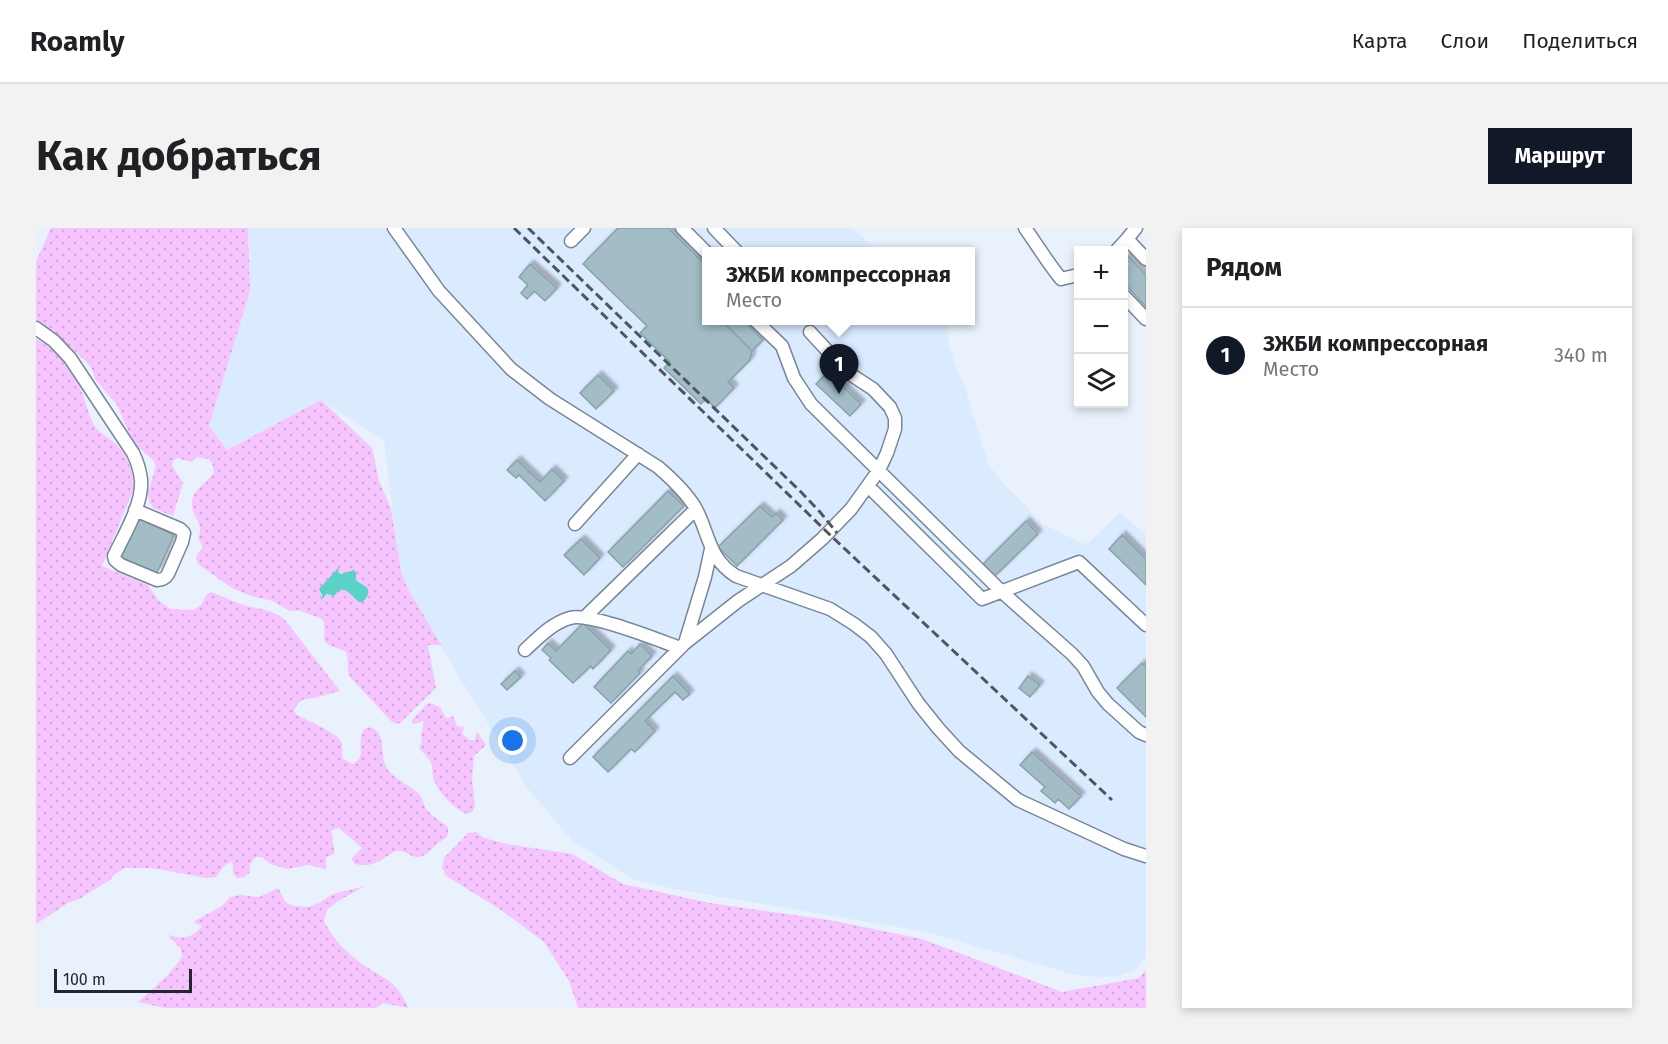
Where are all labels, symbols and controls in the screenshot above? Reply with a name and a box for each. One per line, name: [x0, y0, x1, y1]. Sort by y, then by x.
text: Roamly: [30, 25, 124, 58]
text: Карта: [1352, 28, 1408, 54]
text: Слои: [1441, 28, 1489, 54]
text: Поделиться: [1522, 28, 1638, 54]
button: Маршрут: [1488, 128, 1632, 184]
text: Как добраться: [36, 131, 322, 181]
map controls: [1074, 246, 1128, 408]
button: +: [1074, 246, 1128, 300]
popup: [702, 247, 975, 325]
text: Рядом: [1206, 252, 1282, 283]
text: ЗЖБИ компрессорная: [726, 261, 951, 288]
text: Место: [726, 288, 782, 312]
button: −: [1074, 300, 1128, 354]
text: ЗЖБИ компрессорная: [1263, 330, 1488, 357]
text: 1: [1221, 343, 1230, 367]
text: 340 m: [1554, 343, 1608, 367]
pin: 1: [820, 344, 858, 394]
button: layers: [1074, 354, 1128, 408]
text: Место: [1263, 357, 1319, 381]
your location: [498, 726, 527, 755]
scale bar: [54, 966, 192, 994]
text: 100 m: [63, 970, 106, 989]

